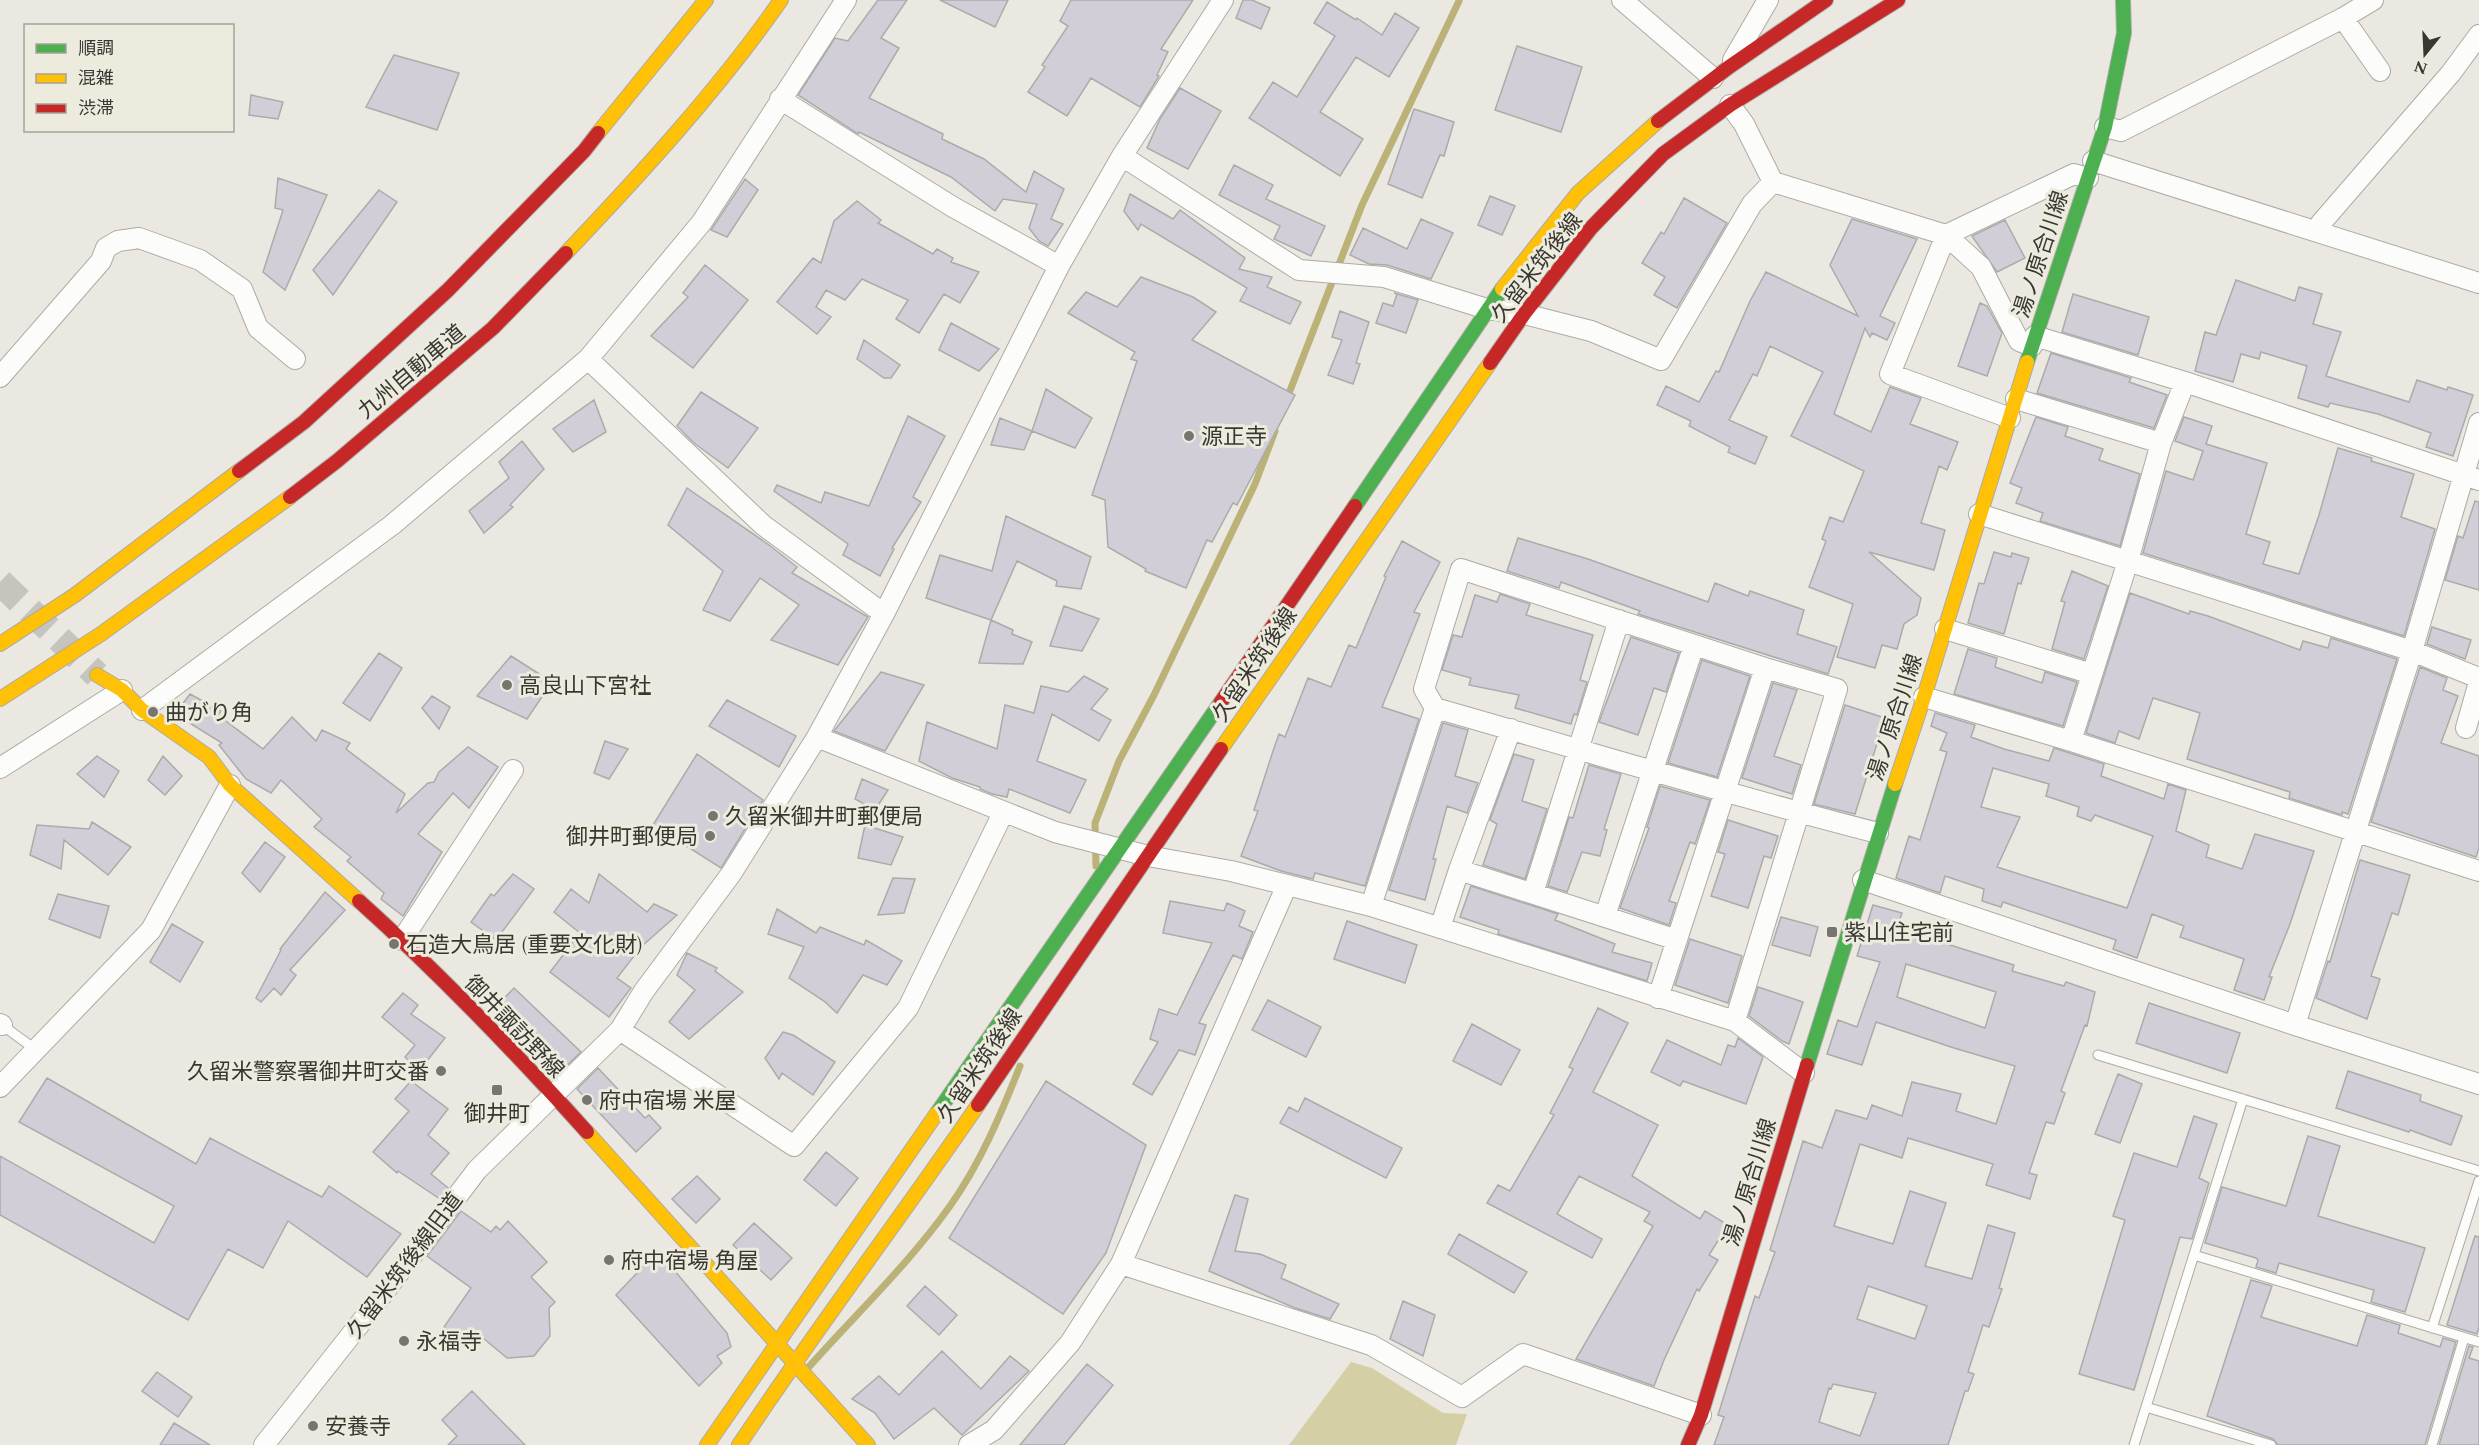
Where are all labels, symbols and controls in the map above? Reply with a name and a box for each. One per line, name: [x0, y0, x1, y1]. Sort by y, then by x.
legend: [24, 24, 234, 132]
north arrow: [2395, 24, 2455, 84]
text: 順調: [78, 35, 114, 62]
text: N: [2411, 54, 2431, 81]
text: 混雑: [78, 65, 114, 92]
text: 渋滞: [78, 95, 114, 122]
street label: 湯ノ原合川線: [2005, 187, 2078, 322]
street label: 久留米筑後線: [1484, 206, 1591, 330]
street label: 九州自動車道: [351, 317, 473, 427]
place label: 源正寺: [1201, 421, 1267, 454]
marker: 源正寺: [1182, 429, 1196, 443]
street label: 久留米筑後線: [1205, 601, 1306, 729]
street label: 湯ノ原合川線: [1859, 650, 1932, 785]
place label: 高良山下宮社: [519, 670, 651, 703]
marker: 高良山下宮社: [500, 678, 514, 692]
place label: 曲がり角: [165, 697, 253, 730]
marker: 曲がり角: [146, 705, 160, 719]
place label: 久留米御井町郵便局: [725, 801, 923, 834]
marker: 久留米御井町郵便局: [706, 809, 720, 823]
place label: 御井町郵便局: [566, 821, 698, 854]
marker: 御井町郵便局: [703, 829, 717, 843]
place label: 紫山住宅前: [1844, 917, 1954, 950]
marker: 紫山住宅前: [1825, 925, 1839, 939]
place label: 石造大鳥居 (重要文化財): [406, 929, 643, 962]
marker: 石造大鳥居 (重要文化財): [387, 937, 401, 951]
street label: 御井諏訪野線: [456, 968, 572, 1086]
street label: 久留米筑後線: [930, 1002, 1031, 1130]
place label: 久留米警察署御井町交番: [187, 1056, 429, 1089]
marker: 久留米警察署御井町交番: [434, 1064, 448, 1078]
marker: 御井町: [490, 1083, 504, 1097]
place label: 府中宿場 米屋: [599, 1085, 737, 1118]
marker: 府中宿場 米屋: [580, 1093, 594, 1107]
place label: 御井町: [464, 1098, 530, 1131]
street label: 湯ノ原合川線: [1715, 1114, 1786, 1250]
street label: 久留米筑後線旧道: [339, 1186, 471, 1346]
place label: 府中宿場 角屋: [621, 1245, 759, 1278]
marker: 府中宿場 角屋: [602, 1253, 616, 1267]
place label: 永福寺: [416, 1326, 482, 1359]
marker: 永福寺: [397, 1334, 411, 1348]
place label: 安養寺: [325, 1411, 391, 1444]
marker: 安養寺: [306, 1419, 320, 1433]

